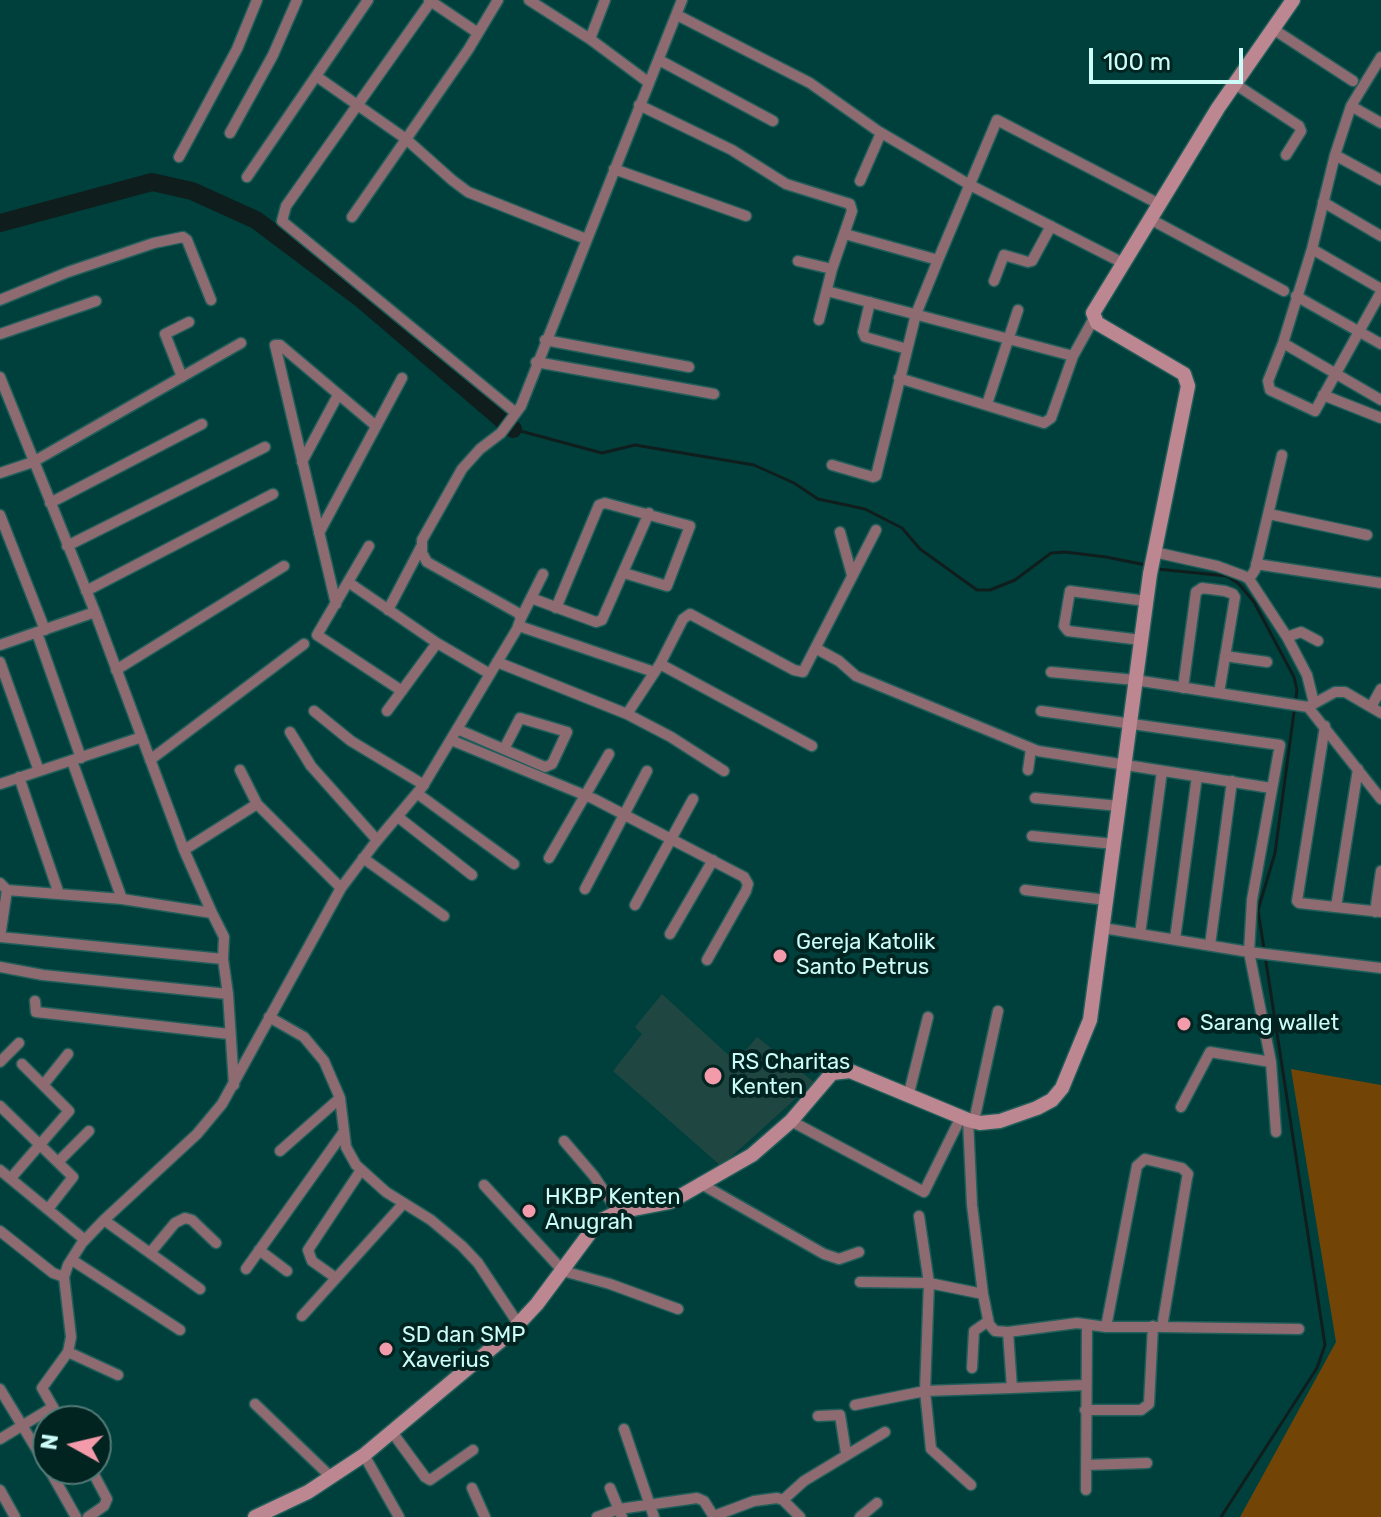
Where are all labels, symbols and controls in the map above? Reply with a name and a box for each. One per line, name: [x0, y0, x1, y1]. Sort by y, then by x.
scale bar: [1093, 32, 1247, 82]
text: 100 m: [1103, 48, 1171, 76]
place label: Gereja Katolik Santo Petrus: [796, 930, 935, 982]
marker: Gereja Katolik Santo Petrus: [771, 947, 789, 965]
place label: Sarang wallet: [1200, 1011, 1339, 1037]
marker: Sarang wallet: [1175, 1015, 1193, 1033]
place label: RS Charitas Kenten: [731, 1050, 850, 1102]
marker: RS Charitas Kenten: [702, 1065, 724, 1087]
place label: HKBP Kenten Anugrah: [545, 1185, 680, 1236]
marker: HKBP Kenten Anugrah: [520, 1202, 538, 1220]
place label: SD dan SMP Xaverius: [402, 1323, 525, 1374]
marker: SD dan SMP Xaverius: [377, 1340, 395, 1358]
north arrow: [32, 1405, 112, 1485]
text: N: [35, 1432, 64, 1452]

